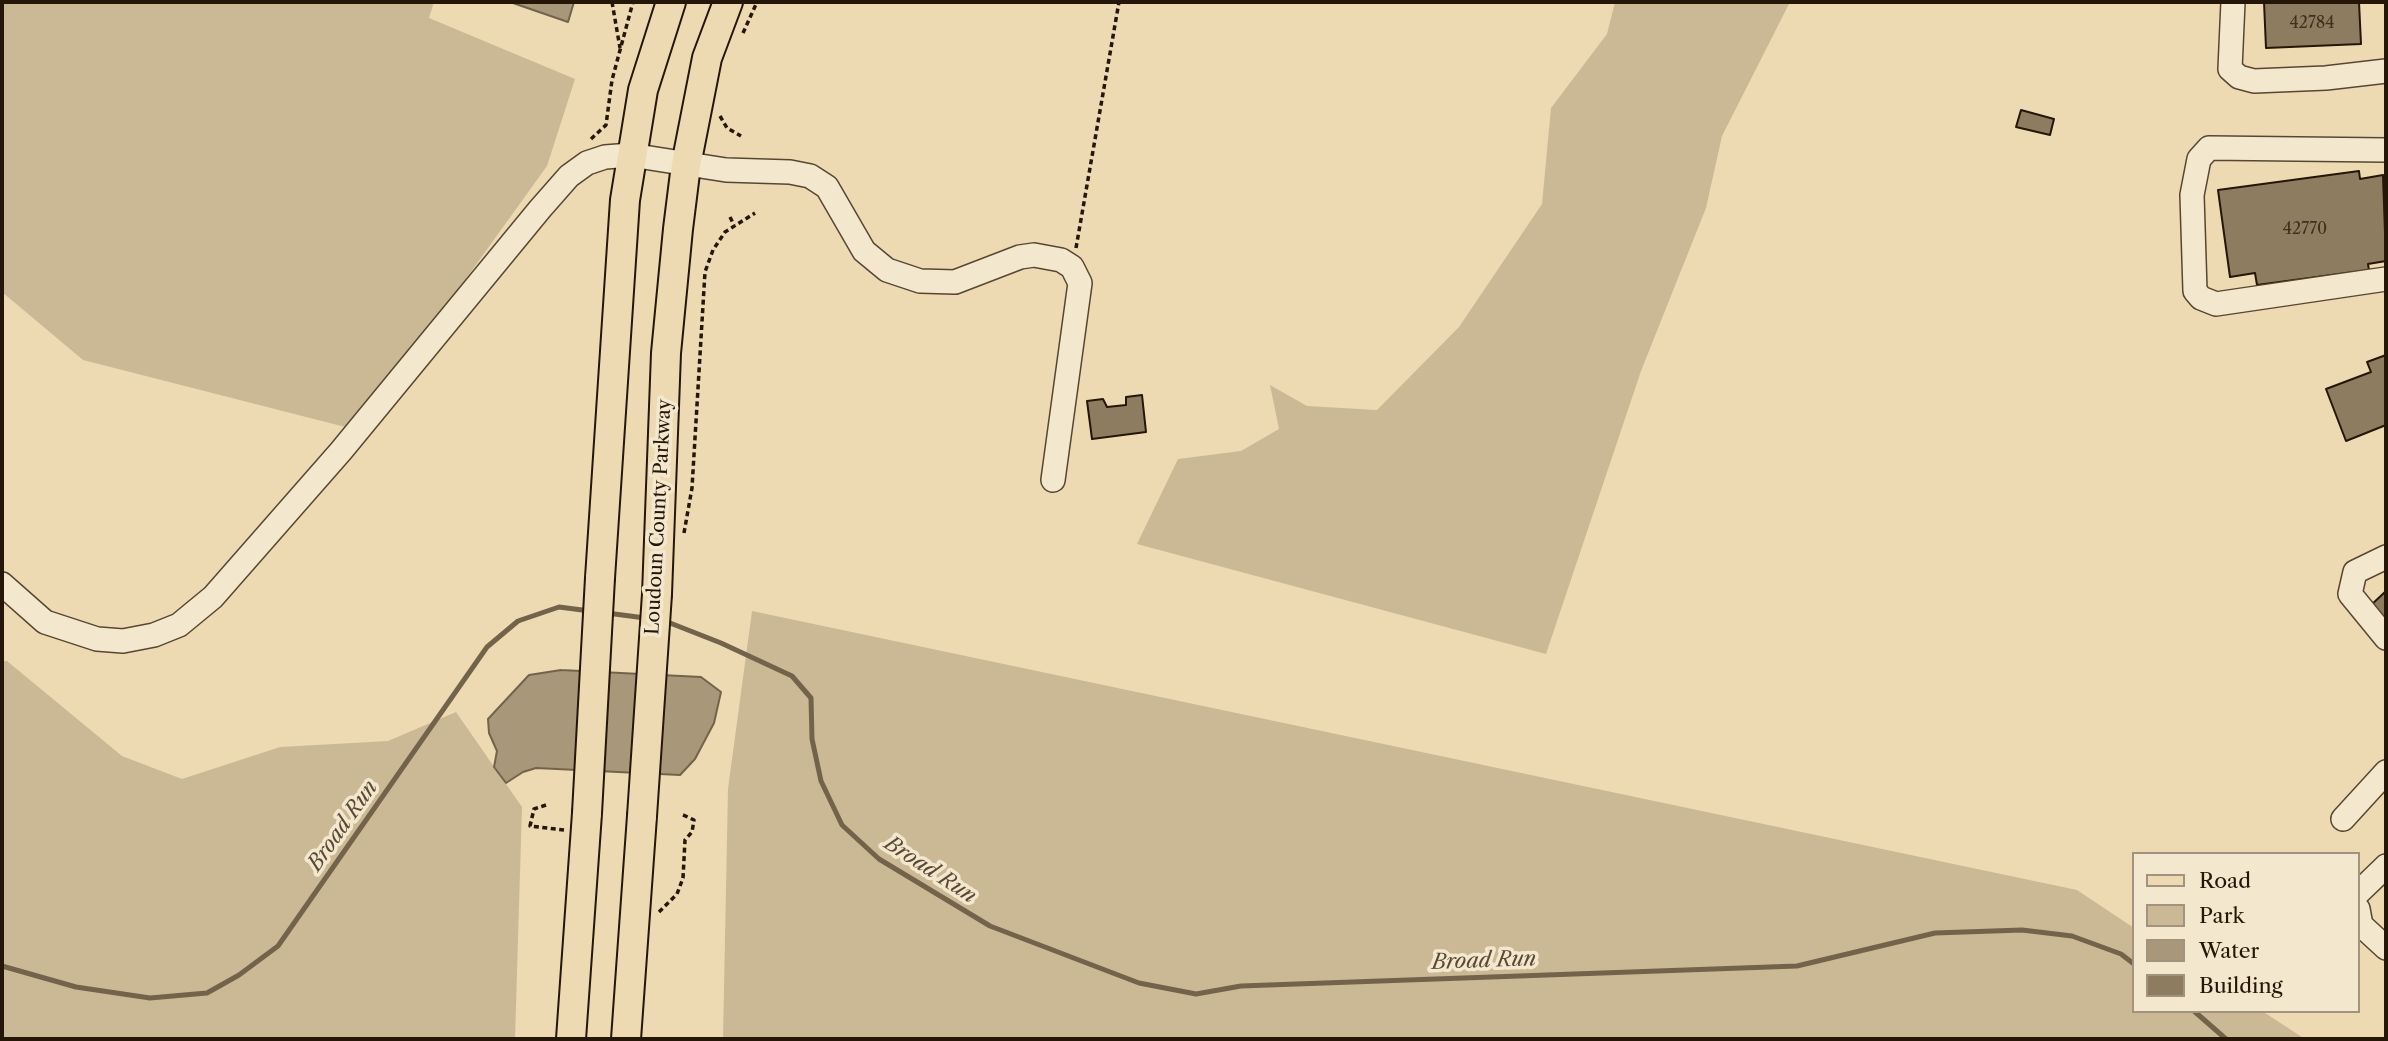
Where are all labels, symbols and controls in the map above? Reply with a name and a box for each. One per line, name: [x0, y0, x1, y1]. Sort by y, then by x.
house number: 42784: [2289, 13, 2335, 33]
house number: 42770: [2283, 219, 2327, 239]
street label: Loudoun County Parkway: [641, 399, 677, 635]
water label: Broad Run: [303, 776, 383, 876]
water label: Broad Run: [879, 831, 981, 909]
legend: [2132, 852, 2360, 1013]
text: Road: [2199, 868, 2251, 893]
text: Park: [2199, 903, 2245, 928]
text: Water: [2199, 938, 2259, 963]
water label: Broad Run: [1431, 947, 1537, 975]
text: Building: [2199, 973, 2283, 998]

